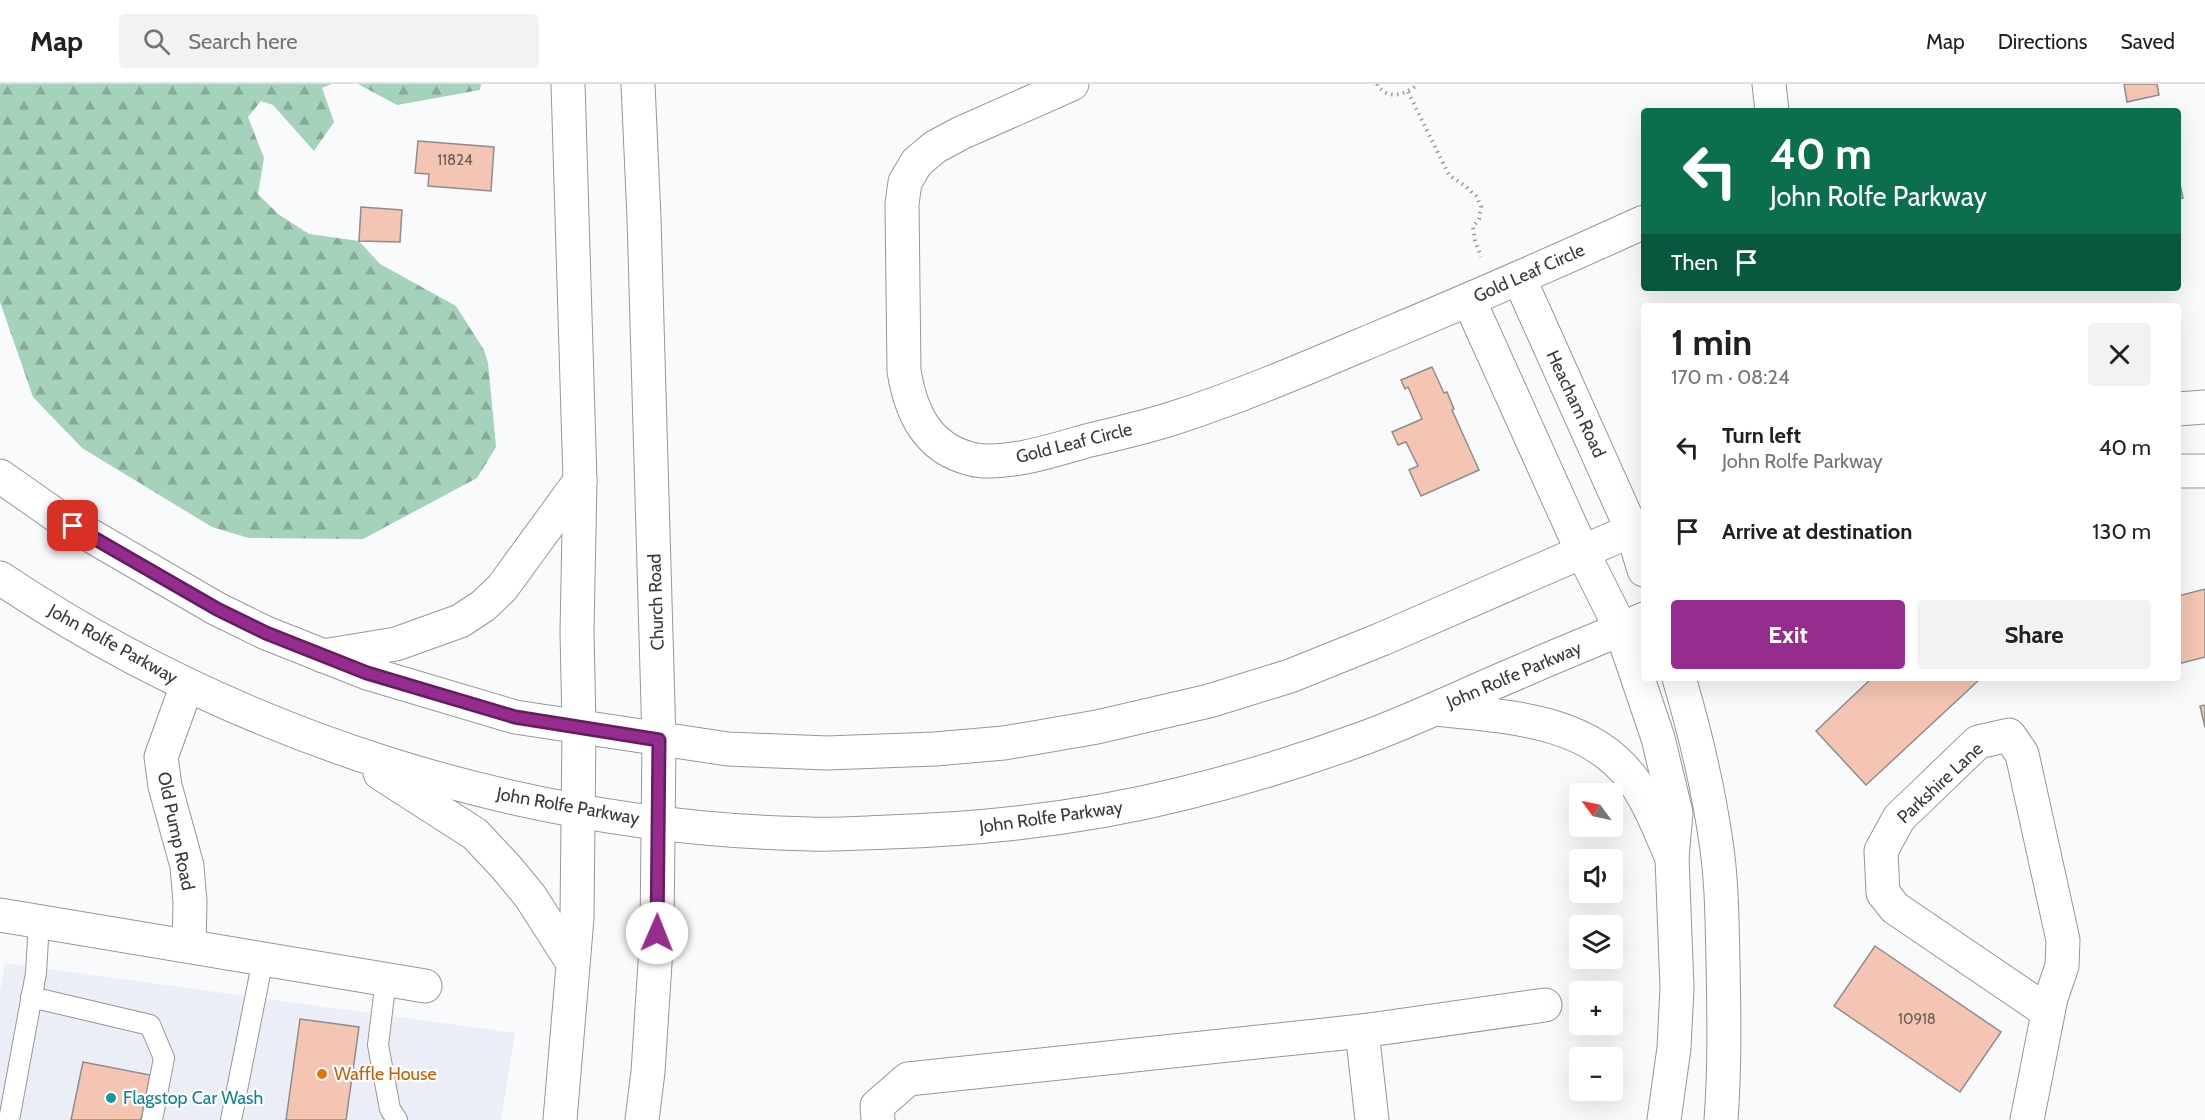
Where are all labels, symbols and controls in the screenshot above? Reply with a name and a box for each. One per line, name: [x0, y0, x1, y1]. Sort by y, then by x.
search box: [119, 14, 539, 68]
text: Map: [30, 24, 83, 58]
icon: search: [140, 25, 173, 58]
text: Search here: [188, 28, 297, 55]
text: Map: [1926, 29, 1965, 54]
text: Directions: [1998, 29, 2087, 54]
text: Saved: [2120, 29, 2175, 54]
text: 40 m: [1770, 128, 1872, 180]
icon: left: [1671, 132, 1749, 210]
house number: 11824: [437, 151, 473, 169]
text: John Rolfe Parkway: [1770, 180, 1987, 213]
street label: Gold Leaf Circle: [1470, 239, 1588, 307]
icon: arrive: [1730, 246, 1763, 279]
text: Then: [1671, 249, 1718, 276]
text: 1 min: [1671, 320, 1752, 364]
button: close: [2088, 323, 2151, 386]
street label: Heacham Road: [1542, 347, 1610, 461]
text: 170 m · 08:24: [1671, 365, 1789, 389]
street label: Gold Leaf Circle: [1014, 418, 1134, 468]
text: Turn left: [1722, 422, 1801, 449]
icon: left: [1671, 431, 1704, 464]
text: 40 m: [2099, 434, 2151, 461]
text: John Rolfe Parkway: [1722, 449, 1883, 473]
pin: [47, 500, 98, 551]
icon: arrive: [56, 509, 89, 542]
icon: arrive: [1671, 515, 1704, 548]
text: Arrive at destination: [1722, 518, 1912, 545]
text: 130 m: [2092, 518, 2151, 545]
street label: Church Road: [643, 553, 669, 651]
street label: John Rolfe Parkway: [44, 599, 182, 689]
button: Exit: [1671, 600, 1905, 669]
button: Share: [1917, 600, 2151, 669]
street label: John Rolfe Parkway: [1442, 637, 1585, 714]
street label: Parkshire Lane: [1893, 738, 1987, 828]
street label: Old Pump Road: [153, 770, 199, 892]
street label: John Rolfe Parkway: [494, 782, 641, 829]
north arrow: [1569, 783, 1623, 837]
map controls: [1569, 783, 1623, 1101]
street label: John Rolfe Parkway: [977, 796, 1124, 838]
button: sound: [1569, 849, 1623, 903]
position arrow: [625, 901, 689, 965]
button: layers: [1569, 915, 1623, 969]
button: +: [1569, 981, 1623, 1035]
house number: 10918: [1898, 1010, 1936, 1028]
button: −: [1569, 1047, 1623, 1101]
place label: Waffle House: [334, 1063, 437, 1085]
marker: Waffle House: [315, 1067, 329, 1081]
place label: Flagstop Car Wash: [123, 1087, 263, 1109]
marker: Flagstop Car Wash: [104, 1091, 118, 1105]

